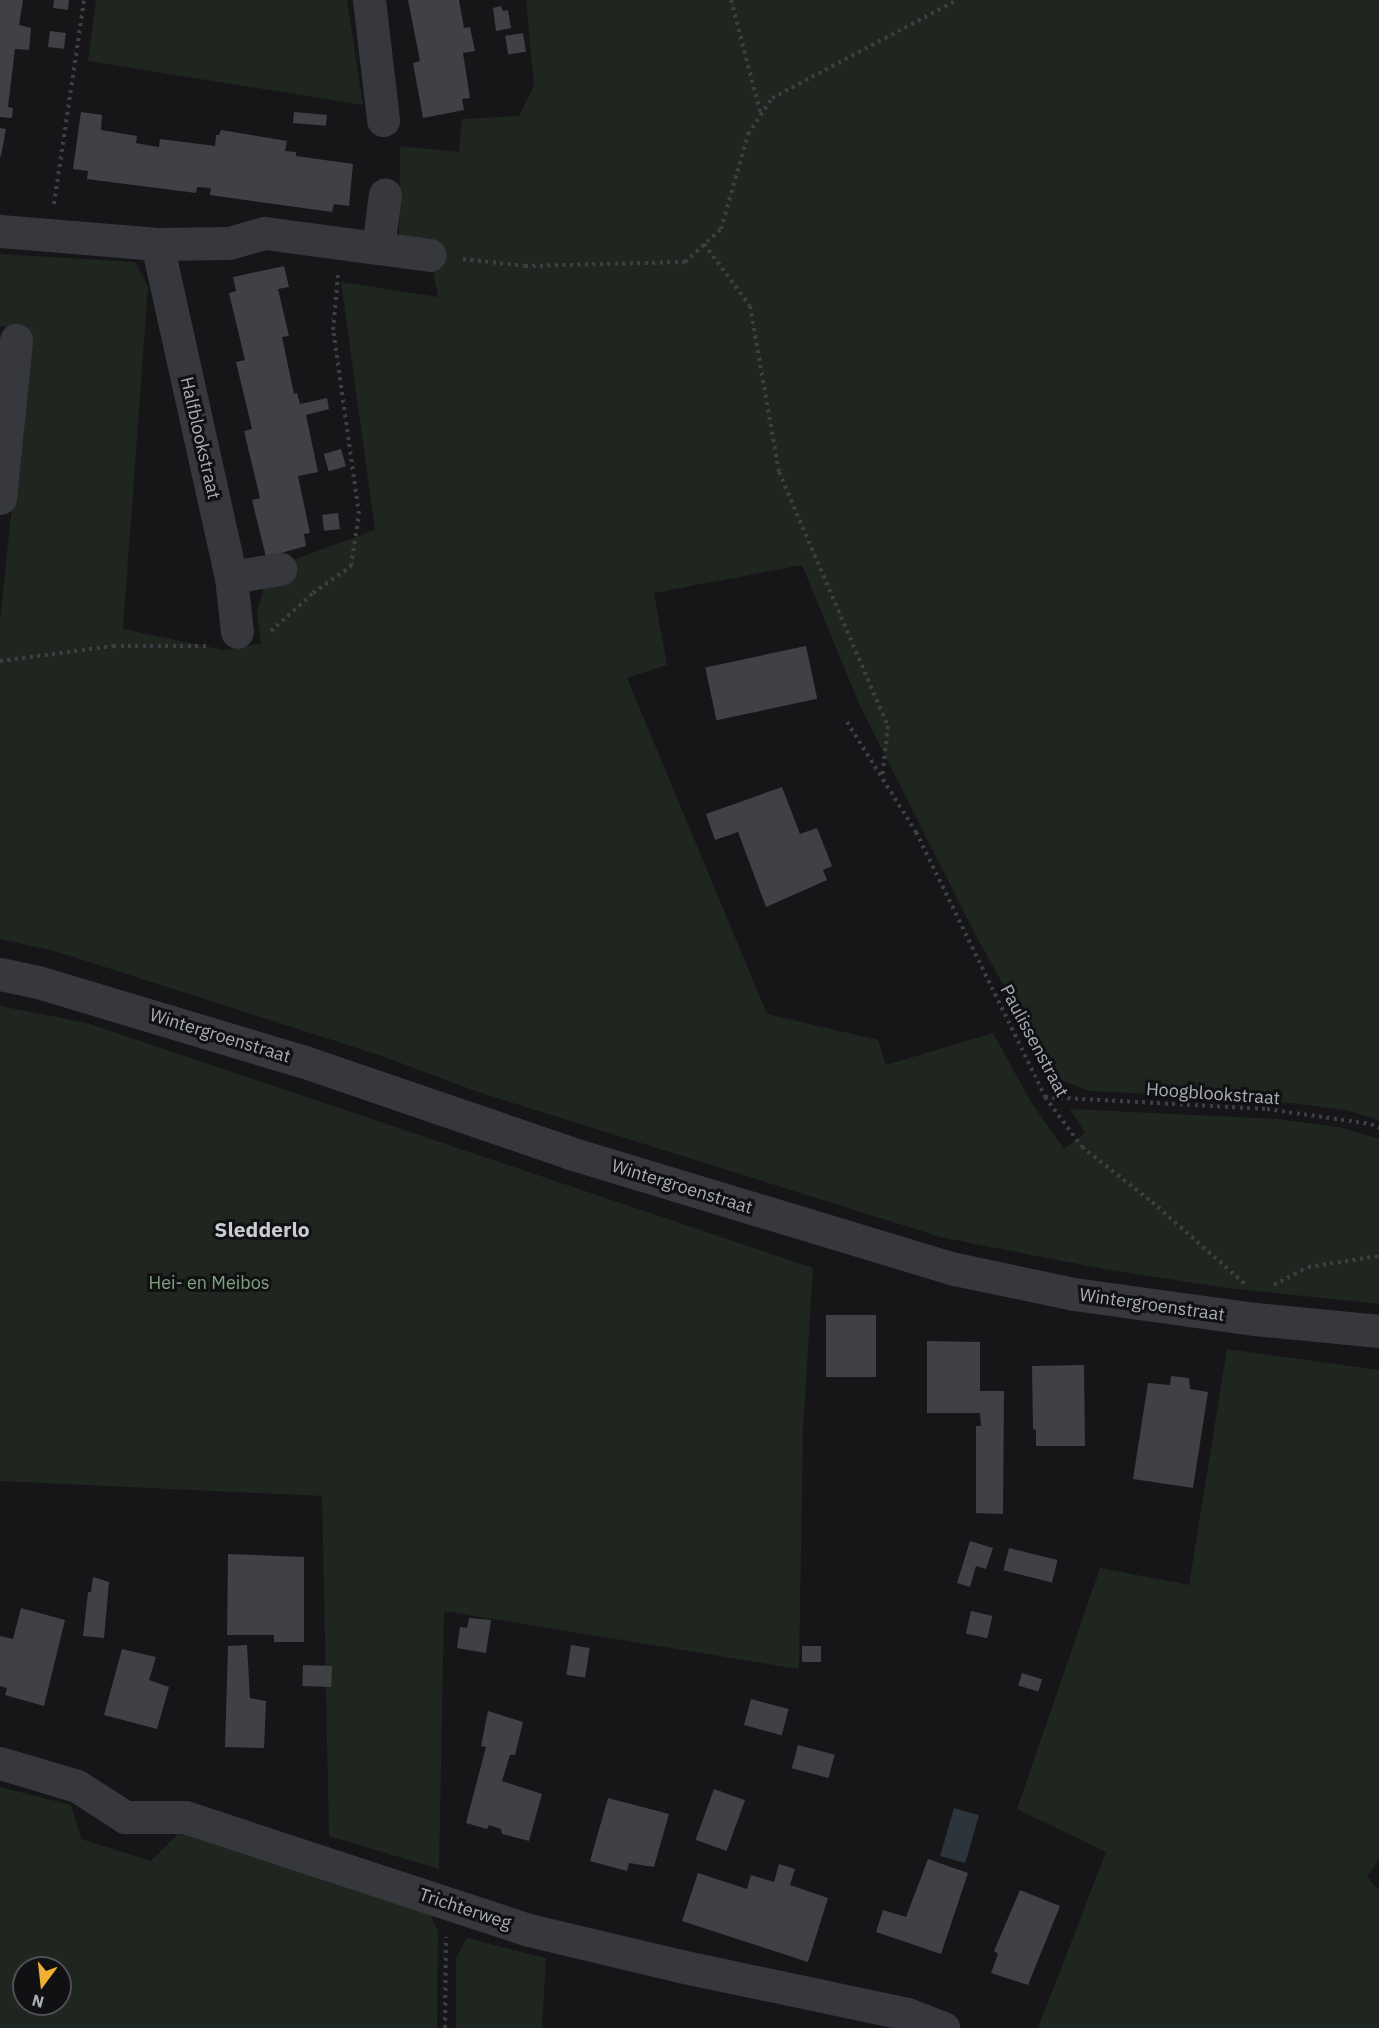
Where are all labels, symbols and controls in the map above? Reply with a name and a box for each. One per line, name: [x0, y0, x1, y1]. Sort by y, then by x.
street label: Halfblookstraat: [175, 375, 225, 501]
street label: Paulissenstraat: [995, 981, 1073, 1101]
street label: Wintergroenstraat: [147, 1004, 293, 1068]
street label: Hoogblookstraat: [1145, 1079, 1281, 1109]
street label: Wintergroenstraat: [609, 1155, 755, 1219]
district label: Sledderlo: [214, 1216, 310, 1242]
park label: Hei- en Meibos: [148, 1272, 270, 1294]
street label: Wintergroenstraat: [1078, 1284, 1226, 1326]
street label: Trichterweg: [416, 1884, 514, 1934]
north arrow: [12, 1956, 72, 2016]
text: N: [30, 1990, 46, 2013]

